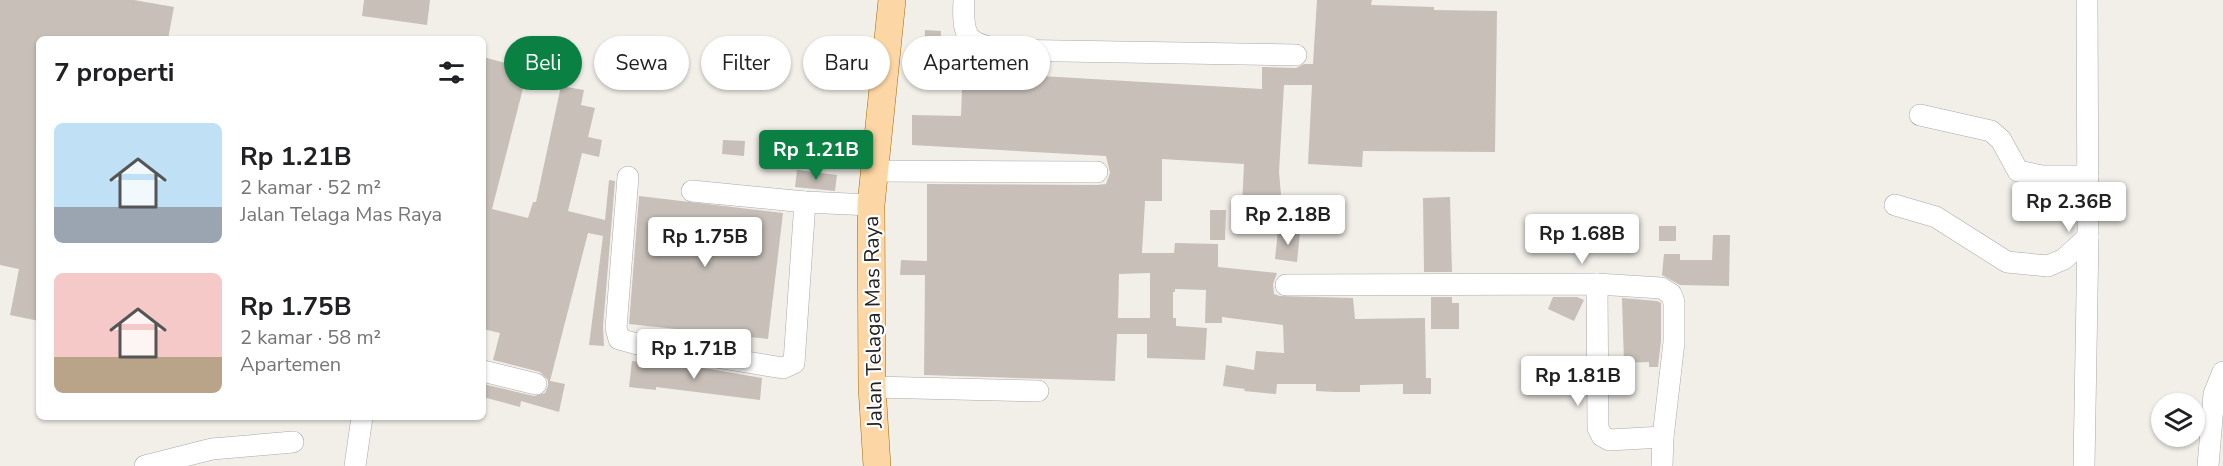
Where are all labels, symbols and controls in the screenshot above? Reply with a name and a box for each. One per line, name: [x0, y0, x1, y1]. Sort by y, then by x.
chip: Beli: [504, 36, 582, 90]
chip: Sewa: [594, 36, 689, 90]
chip: Filter: [701, 36, 791, 90]
chip: Baru: [803, 36, 890, 90]
chip: Apartemen: [902, 36, 1050, 90]
text: 7 properti: [54, 55, 174, 90]
icon: filters: [435, 56, 468, 89]
pin: Rp 1.21B: [754, 130, 878, 181]
text: Rp 1.21B: [773, 136, 859, 163]
text: Rp 1.21B: [240, 139, 352, 174]
icon: home: [102, 147, 174, 219]
text: 2 kamar · 52 m²: [240, 174, 381, 201]
pin: Rp 2.36B: [2007, 182, 2131, 233]
text: Rp 2.36B: [2026, 188, 2112, 215]
pin: Rp 2.18B: [1226, 195, 1350, 246]
text: Jalan Telaga Mas Raya: [240, 201, 442, 228]
text: Rp 2.18B: [1245, 201, 1331, 228]
pin: Rp 1.68B: [1520, 214, 1644, 265]
street label: Jalan Telaga Mas Raya: [857, 216, 889, 429]
pin: Rp 1.75B: [643, 217, 767, 268]
text: Rp 1.68B: [1539, 220, 1625, 247]
text: Rp 1.75B: [662, 223, 748, 250]
text: Rp 1.75B: [240, 289, 352, 324]
icon: home: [102, 297, 174, 369]
text: 2 kamar · 58 m²: [240, 324, 381, 351]
pin: Rp 1.71B: [632, 329, 756, 380]
text: Rp 1.71B: [651, 335, 737, 362]
text: Apartemen: [240, 351, 341, 378]
pin: Rp 1.81B: [1516, 356, 1640, 407]
text: Rp 1.81B: [1535, 362, 1621, 389]
map controls: [2151, 393, 2205, 447]
button: layers: [2151, 393, 2205, 447]

